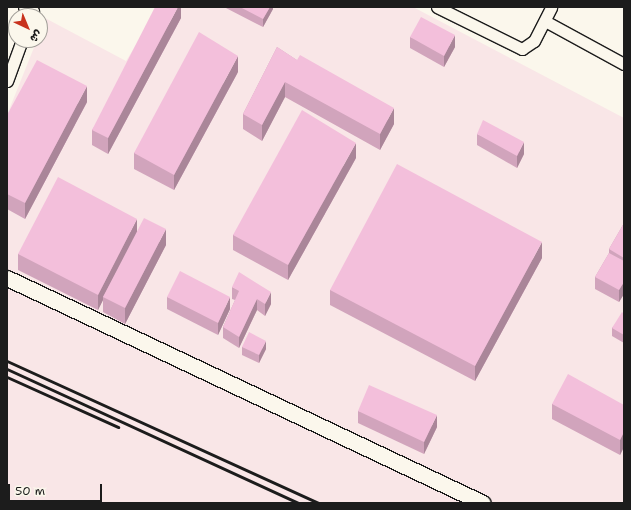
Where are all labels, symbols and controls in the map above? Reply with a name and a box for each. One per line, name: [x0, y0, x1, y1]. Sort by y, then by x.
north arrow: [8, 8, 48, 48]
text: ش: [26, 27, 46, 46]
scale bar: [10, 476, 104, 502]
text: 50 m: [15, 483, 45, 499]

